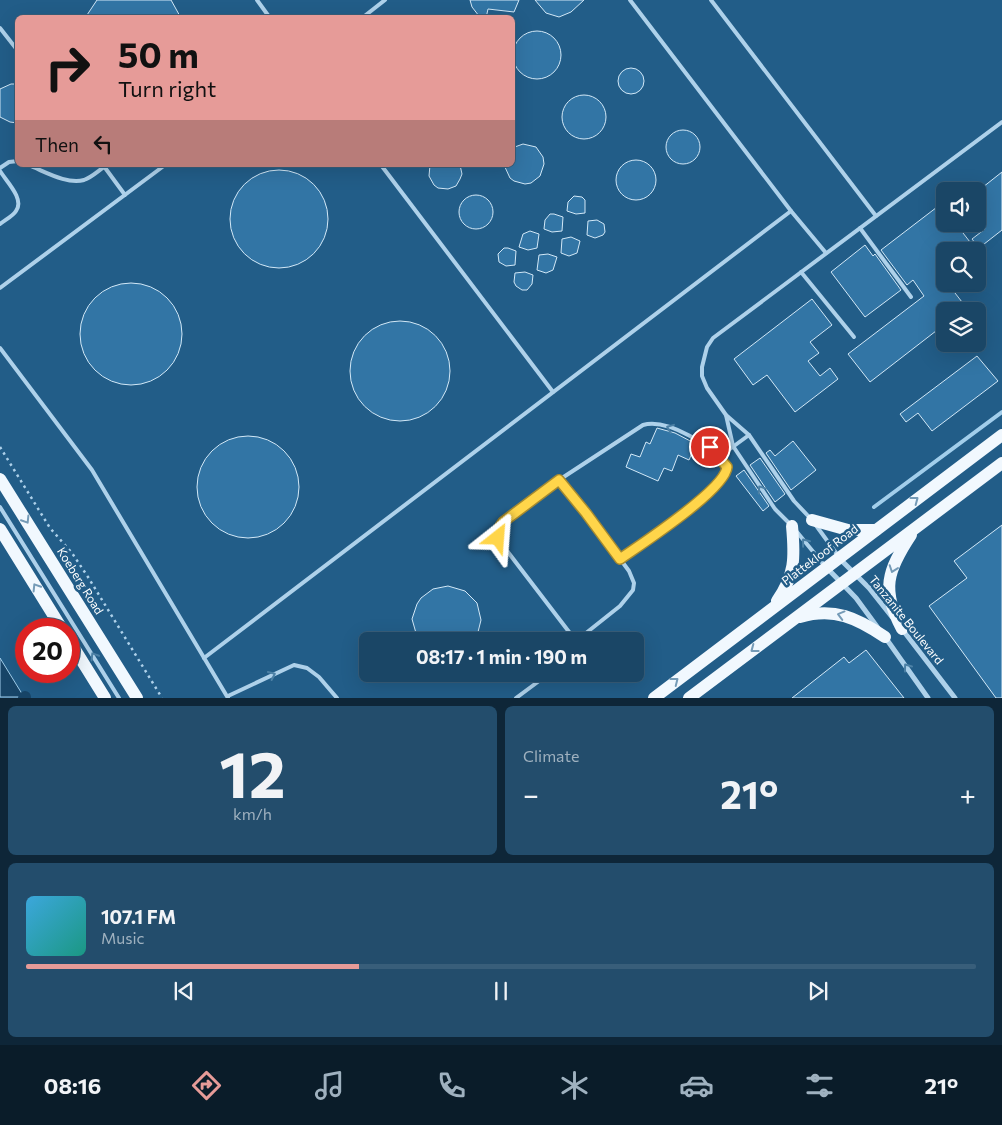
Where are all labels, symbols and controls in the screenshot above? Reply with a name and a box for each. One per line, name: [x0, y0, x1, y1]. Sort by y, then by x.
text: 50 m: [118, 32, 199, 75]
icon: right: [35, 35, 100, 100]
text: Turn right: [118, 75, 216, 102]
icon: left: [89, 130, 117, 158]
text: Then: [35, 133, 79, 156]
map controls: [936, 182, 986, 352]
button: sound: [936, 182, 986, 232]
button: search: [936, 242, 986, 292]
button: layers: [936, 302, 986, 352]
one-way arrow: [666, 424, 674, 434]
pin: [689, 426, 731, 468]
icon: arrive: [696, 433, 724, 461]
one-way arrow: [758, 485, 768, 494]
one-way arrow: [909, 498, 918, 506]
position arrow: [471, 511, 523, 563]
one-way arrow: [19, 514, 29, 523]
street label: Plattekloof Road: [779, 521, 860, 587]
one-way arrow: [802, 538, 811, 548]
street label: Koeberg Road: [55, 544, 107, 617]
one-way arrow: [889, 565, 899, 573]
street label: Tanzanite Boulevard: [867, 572, 947, 667]
one-way arrow: [33, 584, 43, 593]
one-way arrow: [837, 610, 846, 621]
speed limit sign: 20: [15, 618, 80, 683]
one-way arrow: [751, 643, 760, 651]
text: 08:17 · 1 min · 190 m: [416, 645, 587, 668]
one-way arrow: [90, 653, 100, 662]
one-way arrow: [904, 663, 913, 673]
one-way arrow: [267, 671, 276, 681]
one-way arrow: [669, 679, 678, 687]
text: 12: [219, 732, 286, 811]
text: Climate: [523, 746, 579, 765]
text: 21°: [720, 770, 778, 817]
text: −: [523, 777, 539, 811]
text: +: [960, 777, 976, 811]
text: km/h: [233, 804, 272, 823]
text: 107.1 FM: [101, 905, 176, 928]
text: Music: [101, 928, 145, 947]
icon: previous: [170, 977, 198, 1005]
icon: pause: [487, 977, 515, 1005]
icon: next: [804, 977, 832, 1005]
icon: directions: [189, 1068, 224, 1103]
icon: music: [312, 1068, 347, 1103]
icon: phone: [434, 1068, 469, 1103]
icon: climate: [557, 1068, 592, 1103]
icon: car: [679, 1068, 714, 1103]
icon: filters: [802, 1068, 837, 1103]
text: 08:16: [44, 1072, 101, 1099]
text: 21°: [924, 1072, 958, 1099]

